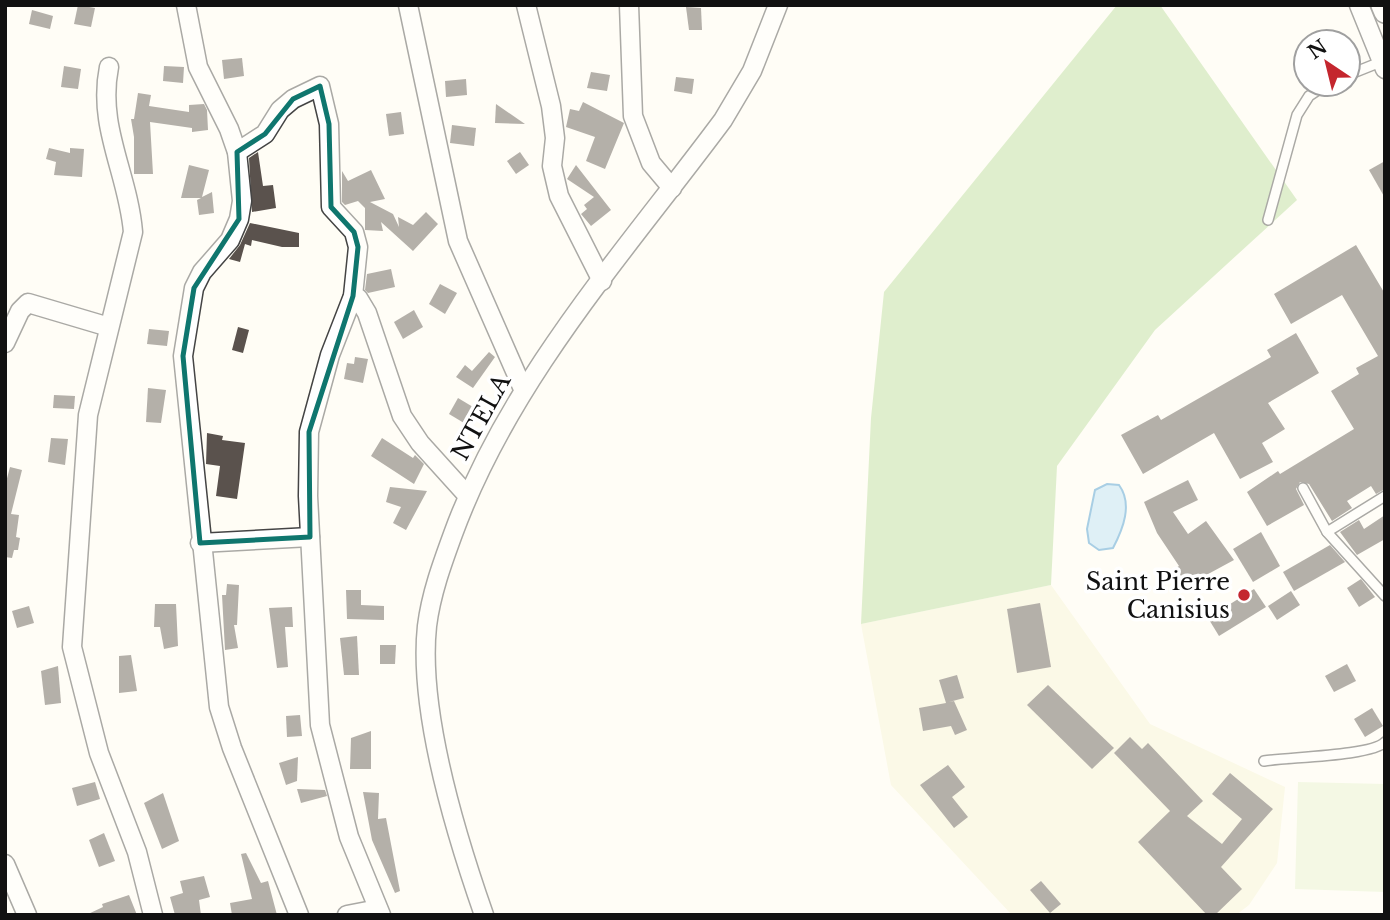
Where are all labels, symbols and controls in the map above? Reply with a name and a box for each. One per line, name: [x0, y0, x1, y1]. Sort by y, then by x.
north arrow: [1292, 28, 1362, 98]
text: N: [1304, 35, 1332, 64]
street label: NTELA: [445, 368, 517, 465]
place label: Saint Pierre Canisius: [1086, 567, 1230, 624]
marker: Saint Pierre Canisius: [1236, 587, 1252, 603]

